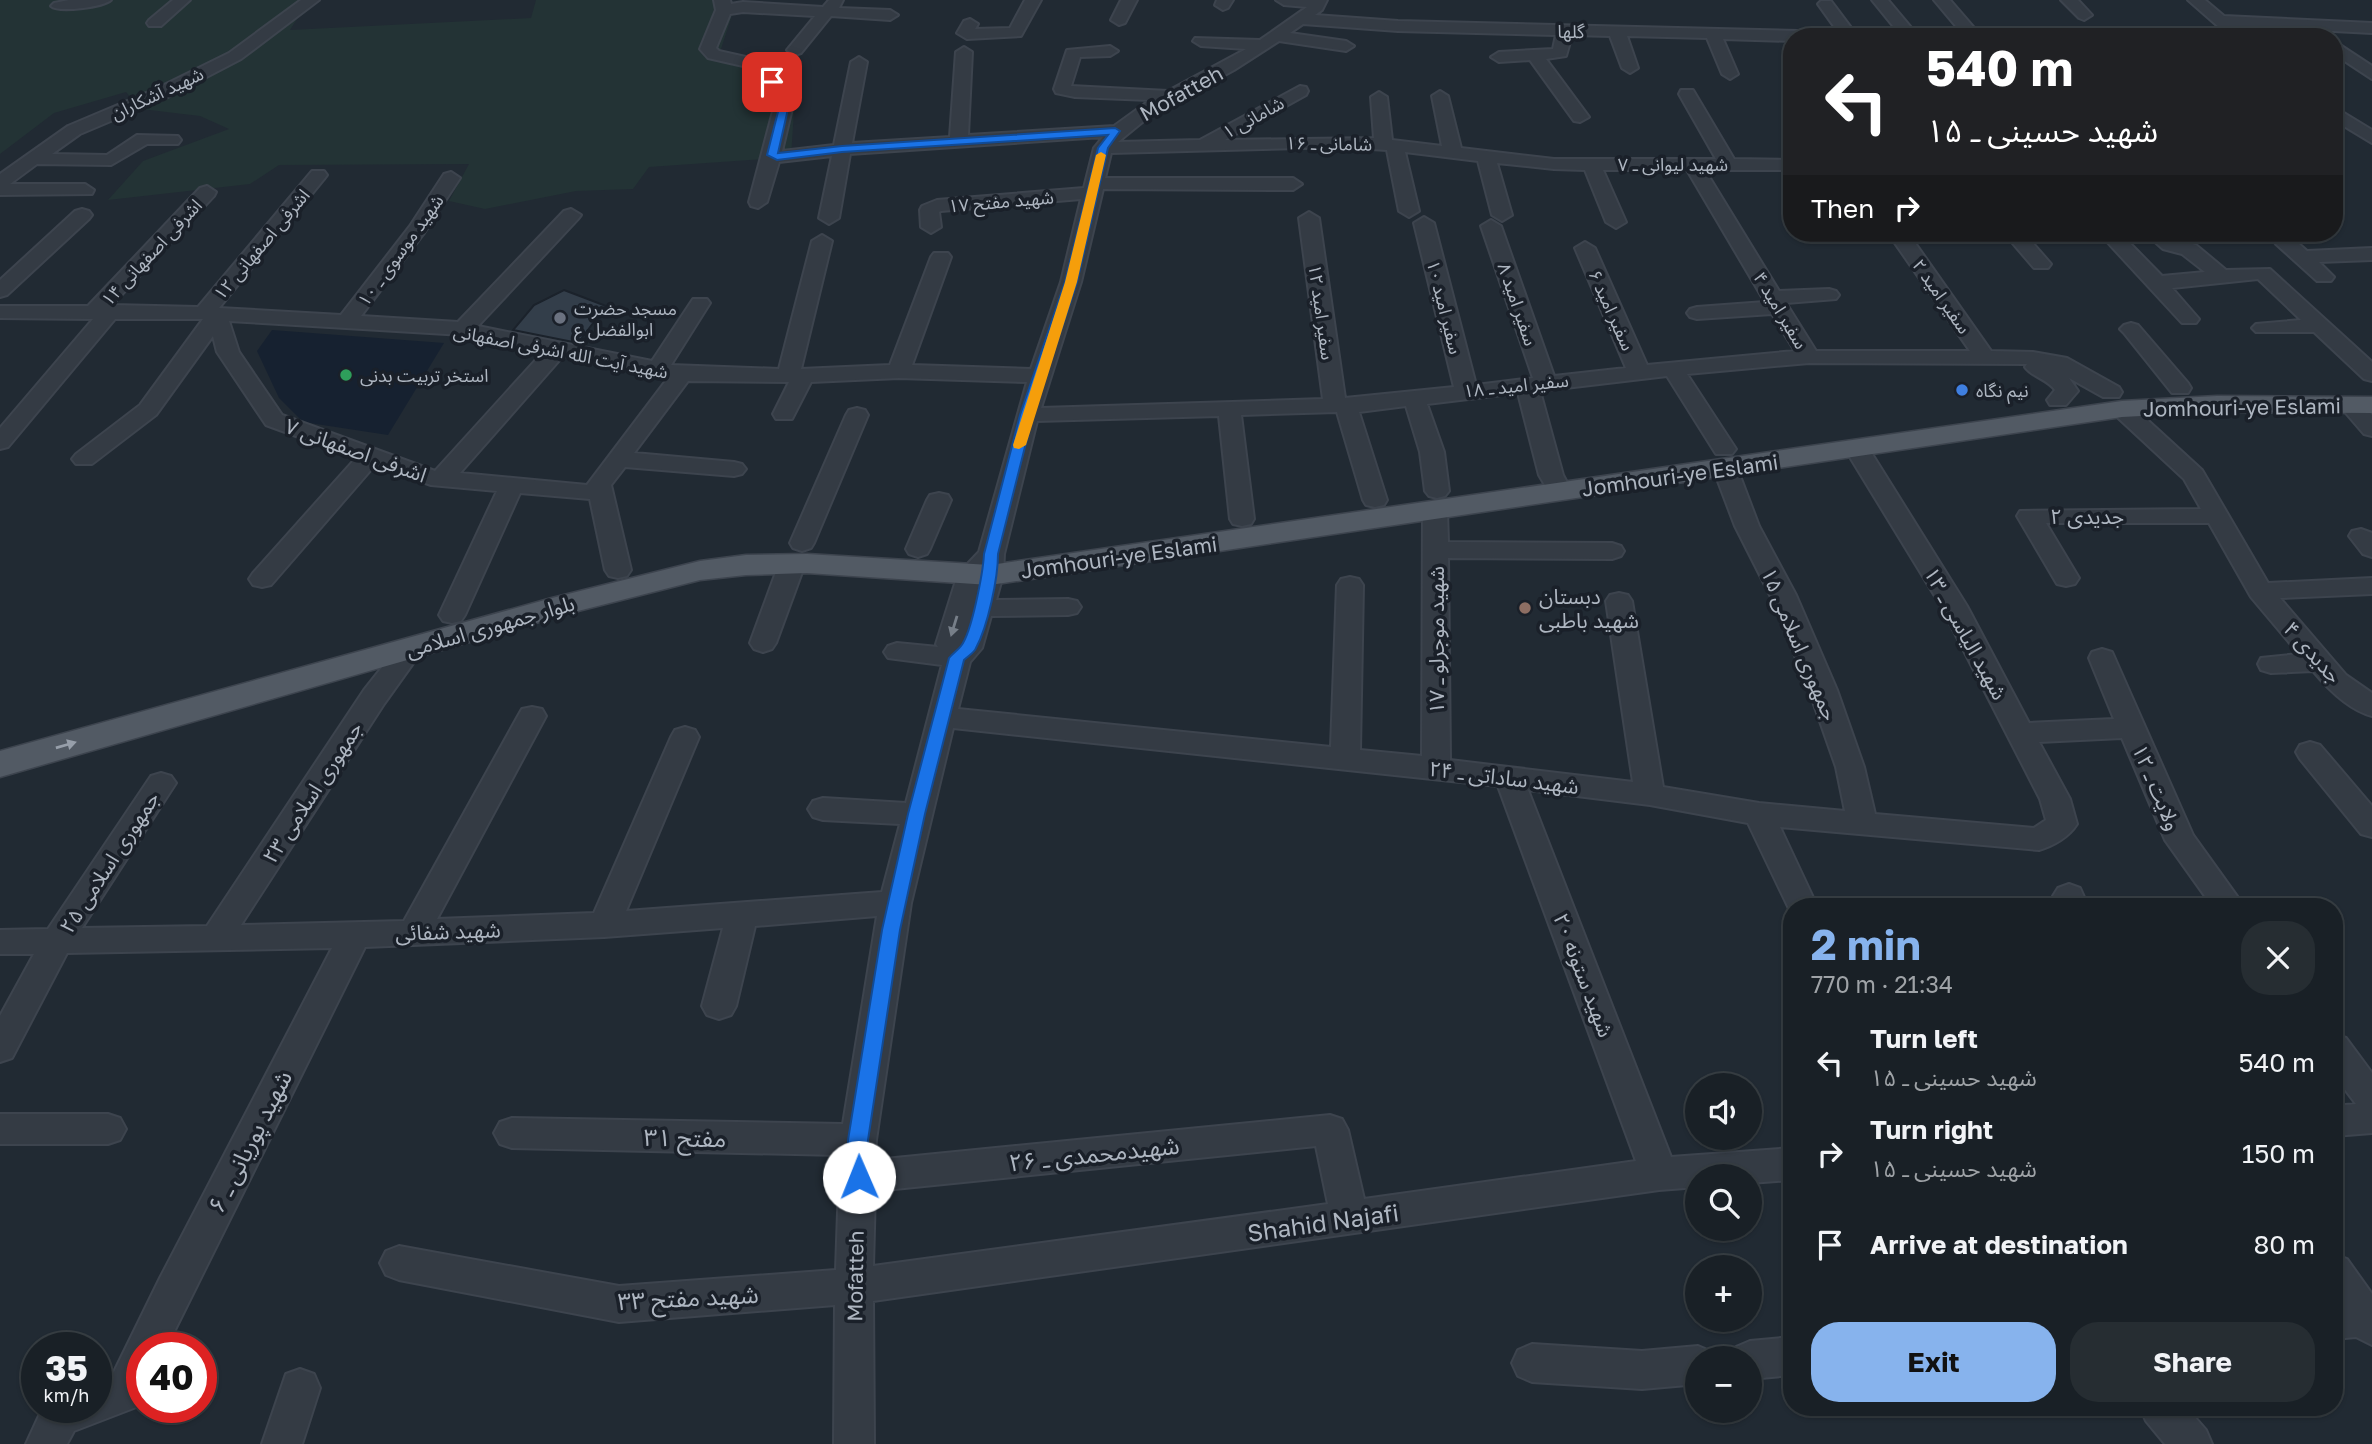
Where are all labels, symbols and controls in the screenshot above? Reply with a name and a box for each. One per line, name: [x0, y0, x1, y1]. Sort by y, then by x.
street label: گلها: [1557, 20, 1585, 42]
text: 540 m: [1926, 38, 2074, 97]
pin: [742, 52, 802, 112]
icon: left: [1811, 56, 1902, 147]
street label: Mofatteh: [1135, 60, 1227, 126]
street label: شهید آشکاران: [107, 62, 207, 125]
icon: arrive: [753, 63, 791, 101]
street label: شامانی ۱: [1218, 91, 1288, 144]
text: شهید حسینی ـ ۱۵: [1926, 111, 2158, 149]
street label: شامانی ـ ۱۶: [1286, 131, 1372, 156]
street label: شهید لیوانی ـ ۷: [1618, 153, 1728, 176]
street label: اشرفی اصفهانی ۱۲: [208, 184, 314, 304]
street label: شهید مفتح ۱۷: [947, 185, 1055, 220]
icon: right: [1888, 189, 1926, 227]
street label: شهید موسوی ـ ۱۰: [352, 190, 449, 311]
text: Then: [1811, 193, 1874, 224]
street label: اشرفی اصفهانی ۱۴: [96, 194, 207, 311]
street label: سفیر امید ۲: [1907, 254, 1976, 338]
street label: سفیر امید ۱۰: [1422, 258, 1467, 357]
street label: سفیر امید ۸: [1493, 260, 1542, 349]
street label: سفیر امید ۱۲: [1303, 263, 1340, 361]
street label: سفیر امید ۶: [1584, 266, 1640, 354]
street label: سفیر امید ۴: [1749, 267, 1813, 353]
place label: مسجد حضرت ابوالفضل ع: [574, 297, 677, 344]
marker: مسجد حضرت ابوالفضل ع: [552, 310, 568, 326]
street label: شهید آیت الله اشرفی اصفهانی: [452, 319, 670, 384]
place label: استخر تربیت بدنی: [360, 364, 488, 387]
marker: استخر تربیت بدنی: [338, 367, 354, 383]
street label: سفیر امید ـ ۱۸: [1462, 369, 1570, 402]
place label: نیم نگاه: [1976, 379, 2029, 404]
marker: نیم نگاه: [1954, 382, 1970, 398]
street label: Jomhouri-ye Eslami: [2143, 392, 2341, 422]
street label: اشرفی اصفهانی ۷: [282, 412, 430, 488]
street label: Jomhouri-ye Eslami: [1580, 448, 1780, 502]
street label: جدیدی ۲: [2050, 503, 2124, 529]
street label: Jomhouri-ye Eslami: [1019, 530, 1219, 584]
street label: شهید الیاسی ـ ۱۳: [1919, 562, 2013, 704]
street label: جمهوری اسلامی ۱۵: [1756, 564, 1844, 724]
street label: شهید موجرلو ـ ۱۷: [1423, 566, 1449, 714]
place label: دبستان شهید باطبی: [1539, 583, 1639, 633]
street label: بلوار جمهوری اسلامی: [403, 589, 577, 663]
marker: دبستان شهید باطبی: [1517, 600, 1533, 616]
one-way arrow: [949, 616, 959, 637]
street label: جدیدی ۴: [2279, 616, 2347, 688]
street label: جمهوری اسلامی ۲۳: [256, 716, 368, 868]
one-way arrow: [55, 739, 77, 750]
street label: ولایت ـ ۱۲: [2127, 740, 2187, 834]
street label: شهید ساداتی ـ ۲۴: [1428, 755, 1580, 799]
street label: جمهوری اسلامی ۲۵: [53, 786, 165, 938]
street label: شهید ستونه ۲۰: [1548, 909, 1620, 1041]
street label: شهید شفائی: [395, 916, 501, 946]
text: 2 min: [1811, 919, 1921, 969]
button: close: [2241, 921, 2315, 995]
text: 770 m · 21:34: [1811, 970, 1953, 998]
text: Turn left: [1870, 1023, 1978, 1054]
icon: left: [1811, 1044, 1849, 1082]
text: 540 m: [2238, 1047, 2315, 1078]
text: شهید حسینی ـ ۱۵: [1870, 1063, 2037, 1091]
street label: شهید پوریانی ـ ۶: [201, 1065, 299, 1218]
map controls: [1685, 1073, 1762, 1423]
button: sound: [1685, 1073, 1762, 1150]
text: Turn right: [1870, 1114, 1993, 1145]
street label: مفتح ۳۱: [643, 1122, 726, 1156]
street label: شهیدمحمدی ـ ۲۶: [1007, 1130, 1181, 1177]
icon: right: [1811, 1135, 1849, 1173]
text: 150 m: [2242, 1138, 2315, 1169]
position arrow: [822, 1140, 896, 1214]
text: شهید حسینی ـ ۱۵: [1870, 1154, 2037, 1182]
button: search: [1685, 1164, 1762, 1241]
street label: Shahid Najafi: [1245, 1197, 1401, 1247]
icon: arrive: [1811, 1226, 1849, 1264]
text: Arrive at destination: [1870, 1229, 2128, 1260]
text: 80 m: [2254, 1229, 2315, 1260]
street label: Mofatteh: [841, 1230, 869, 1322]
button: +: [1685, 1255, 1762, 1332]
street label: شهید مفتح ۳۳: [617, 1279, 759, 1319]
button: Exit: [1811, 1322, 2056, 1402]
button: Share: [2070, 1322, 2315, 1402]
speed limit sign: 40: [126, 1332, 217, 1423]
button: −: [1685, 1346, 1762, 1423]
text: 35: [45, 1347, 88, 1389]
text: km/h: [44, 1384, 89, 1406]

